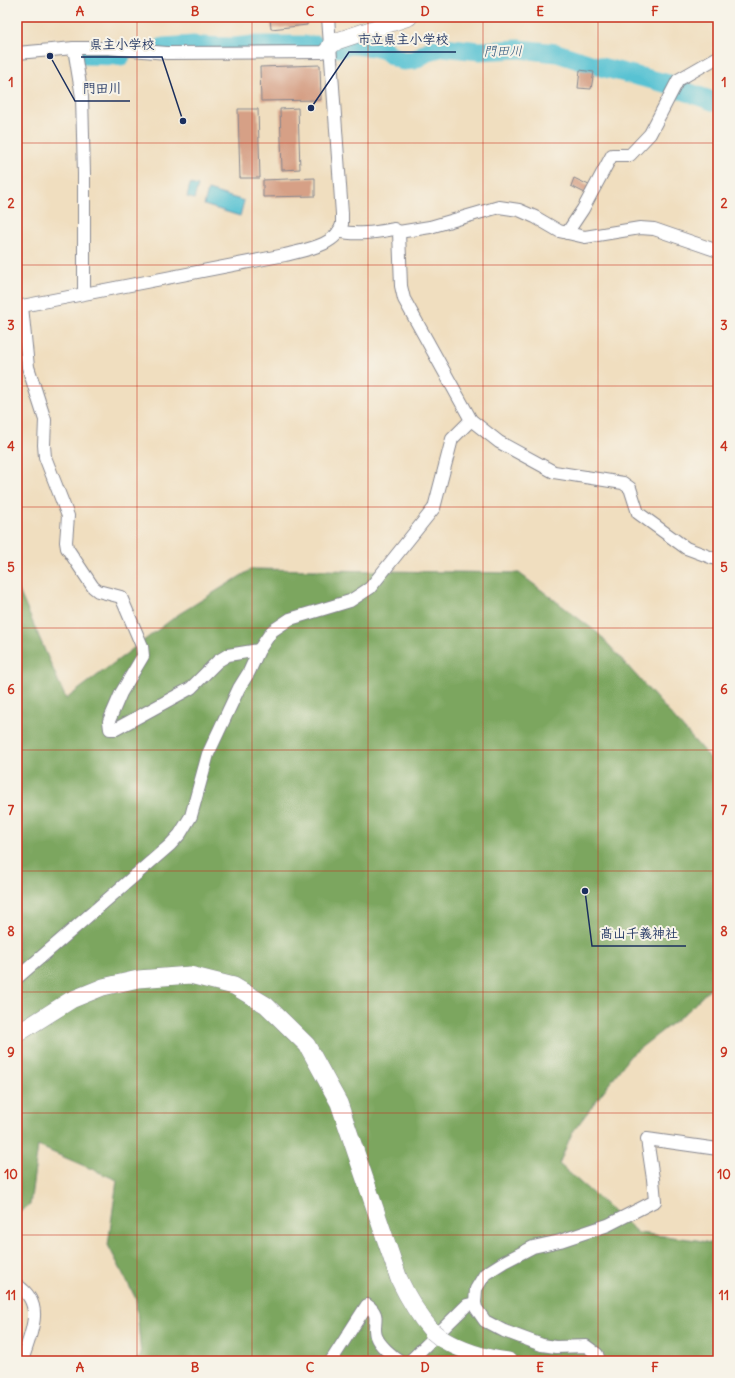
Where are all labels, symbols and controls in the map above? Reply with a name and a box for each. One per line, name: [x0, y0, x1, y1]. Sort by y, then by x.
text: A: [76, 3, 85, 20]
text: B: [191, 3, 200, 20]
text: C: [306, 3, 315, 20]
text: D: [420, 3, 430, 20]
text: E: [536, 3, 544, 20]
text: F: [651, 3, 659, 20]
callout: 市立県主小学校: [349, 27, 456, 52]
text: 市立県主小学校: [357, 31, 449, 48]
callout: 県主小学校: [81, 32, 162, 57]
text: 県主小学校: [89, 36, 155, 53]
water label: 門田川: [483, 42, 523, 60]
text: 1: [8, 74, 14, 91]
text: 1: [721, 74, 727, 91]
callout: 門田川: [75, 76, 130, 101]
text: 門田川: [82, 80, 122, 97]
text: 2: [7, 195, 15, 212]
text: 2: [720, 195, 728, 212]
text: 3: [7, 317, 15, 334]
text: 3: [720, 317, 728, 334]
text: 4: [7, 438, 15, 455]
text: 4: [720, 438, 728, 455]
text: 5: [7, 559, 15, 576]
text: 5: [720, 559, 728, 576]
text: 6: [7, 681, 15, 698]
text: 6: [720, 681, 728, 698]
text: 7: [8, 802, 15, 819]
text: 7: [721, 802, 728, 819]
callout: 髙山千義神社: [592, 921, 686, 946]
text: 8: [7, 923, 15, 940]
text: 8: [720, 923, 728, 940]
text: 髙山千義神社: [600, 925, 678, 942]
text: 9: [7, 1044, 15, 1061]
text: 9: [720, 1044, 728, 1061]
text: 10: [4, 1166, 18, 1183]
text: 10: [717, 1166, 731, 1183]
text: 11: [6, 1287, 16, 1304]
text: 11: [719, 1287, 729, 1304]
text: A: [76, 1359, 85, 1376]
text: B: [191, 1359, 200, 1376]
text: C: [306, 1359, 315, 1376]
text: D: [420, 1359, 430, 1376]
text: E: [536, 1359, 544, 1376]
text: F: [651, 1359, 659, 1376]

